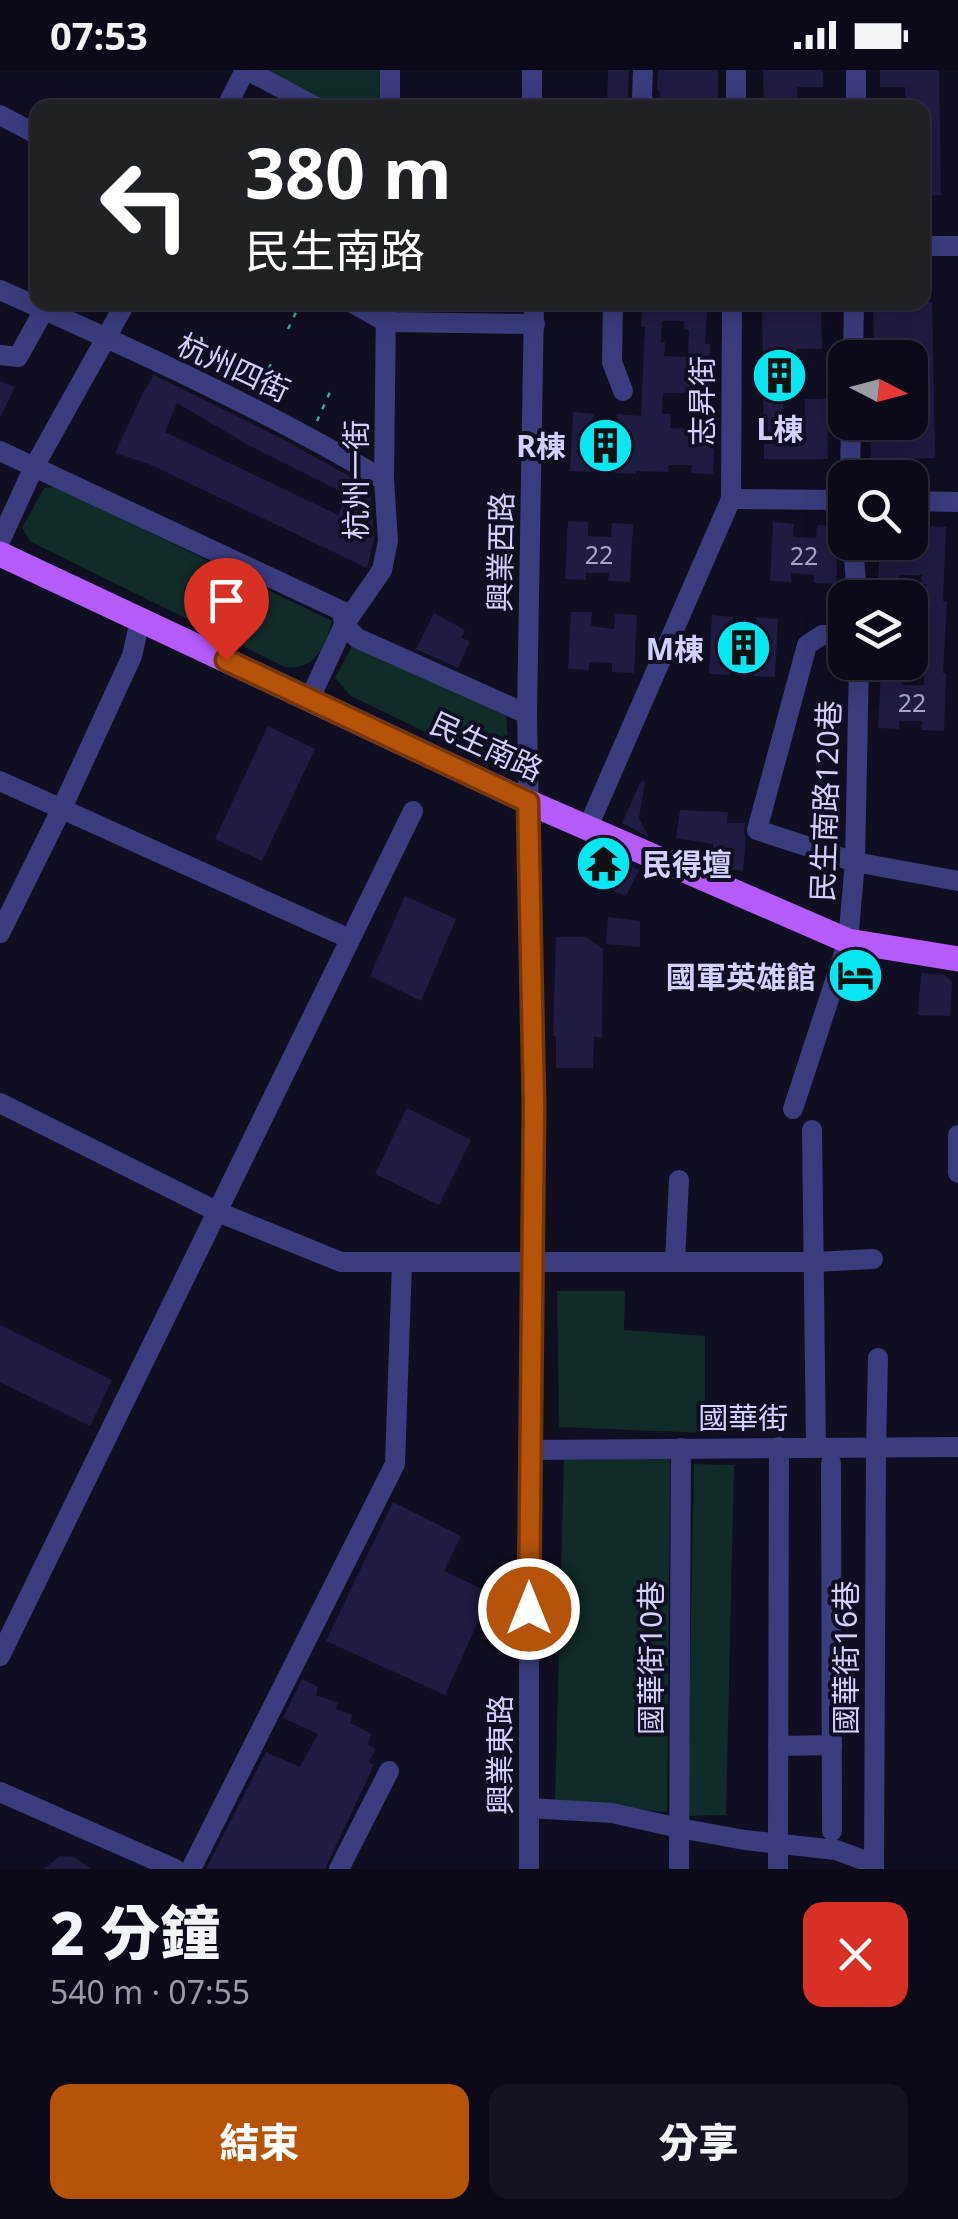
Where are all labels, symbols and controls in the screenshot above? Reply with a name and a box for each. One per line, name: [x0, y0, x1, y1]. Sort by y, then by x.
text: 07:53: [50, 9, 148, 61]
text: 380 m: [245, 124, 452, 220]
icon: left: [80, 140, 210, 270]
text: 民生南路: [245, 219, 425, 280]
street label: 杭州四街: [171, 323, 297, 411]
north arrow: [828, 340, 928, 440]
map controls: [828, 340, 928, 680]
building icon: L棟: [750, 345, 810, 405]
street label: 志昇街: [681, 356, 722, 446]
place label: L棟: [757, 408, 803, 449]
building icon: R棟: [575, 415, 635, 475]
street label: 杭州一街: [335, 420, 376, 540]
place label: R棟: [516, 425, 566, 466]
button: search: [828, 460, 928, 560]
street label: 興業西路: [478, 492, 522, 612]
house number: 22: [585, 537, 613, 571]
house number: 22: [790, 538, 818, 572]
pin: [184, 558, 269, 661]
icon: arrive: [199, 573, 254, 628]
button: layers: [828, 580, 928, 680]
building icon: M棟: [713, 618, 773, 678]
place label: M棟: [646, 628, 704, 669]
house number: 22: [898, 685, 926, 719]
street label: 民生南路120巷: [801, 700, 849, 902]
street label: 民生南路: [424, 702, 550, 790]
temple icon: 民得壇: [573, 833, 633, 893]
place label: 民得壇: [642, 843, 732, 884]
hotel icon: 國軍英雄館: [825, 946, 885, 1006]
place label: 國軍英雄館: [666, 956, 816, 997]
street label: 國華街: [698, 1397, 788, 1438]
position arrow: [477, 1557, 581, 1661]
street label: 國華街10巷: [630, 1581, 671, 1735]
street label: 國華街16巷: [825, 1581, 866, 1735]
street label: 興業東路: [479, 1695, 520, 1815]
text: 2 分鐘: [50, 1891, 220, 1973]
button: close: [803, 1902, 908, 2007]
text: 540 m · 07:55: [50, 1970, 250, 2013]
button: 結束: [50, 2084, 469, 2199]
button: 分享: [489, 2084, 908, 2199]

